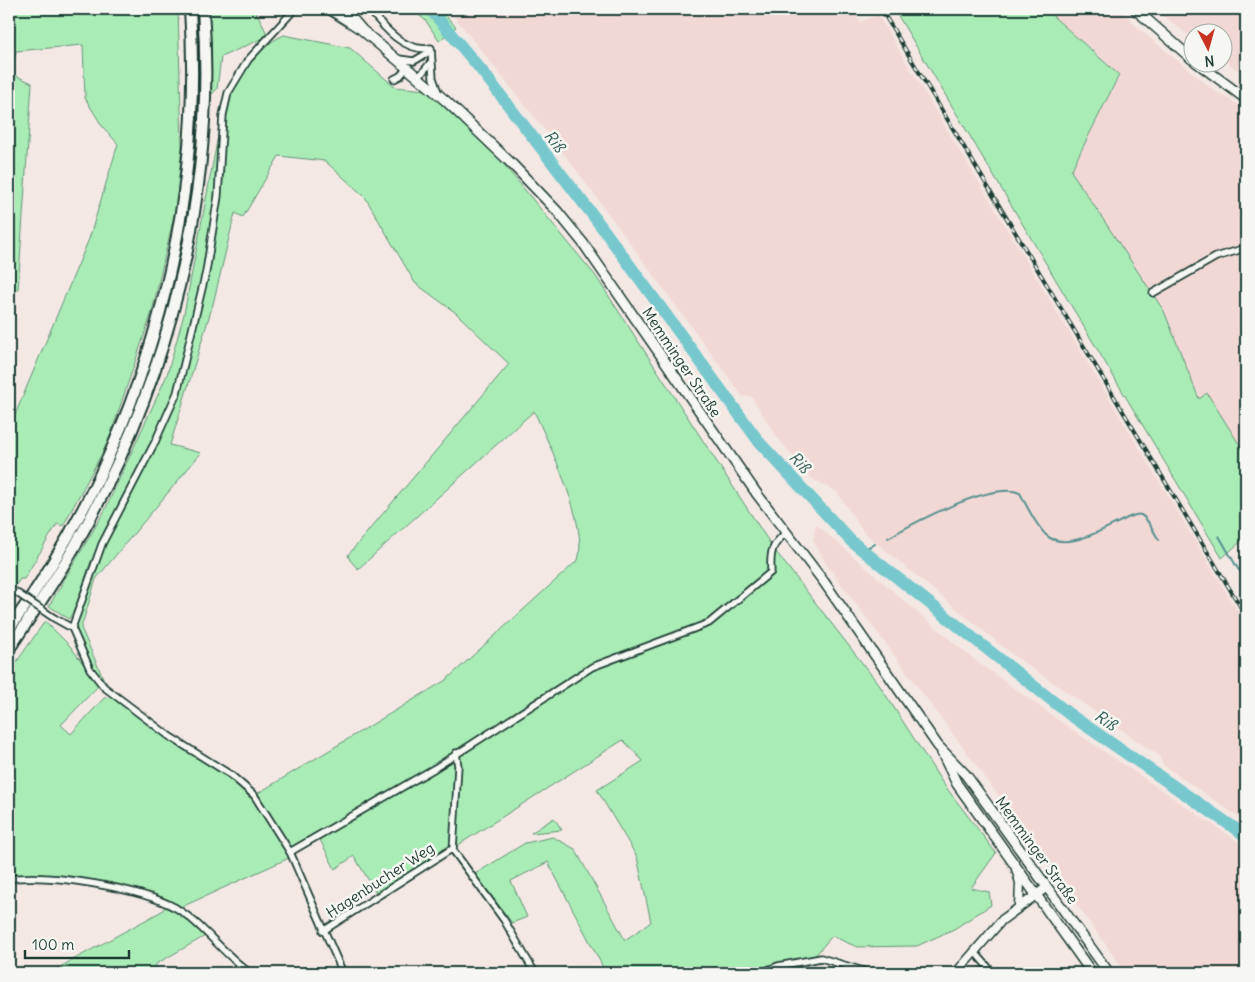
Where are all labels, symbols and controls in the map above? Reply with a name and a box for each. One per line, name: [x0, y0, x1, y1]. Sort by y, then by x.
north arrow: [1182, 22, 1232, 72]
text: N: [1204, 51, 1215, 70]
water label: Riß: [540, 126, 571, 157]
street label: Memminger Straße: [638, 303, 726, 421]
water label: Riß: [785, 447, 816, 478]
water label: Riß: [1091, 705, 1122, 735]
street label: Memminger Straße: [992, 792, 1082, 908]
street label: Hagenbucher Weg: [322, 838, 438, 922]
scale bar: [25, 927, 129, 959]
text: 100 m: [32, 935, 74, 954]

